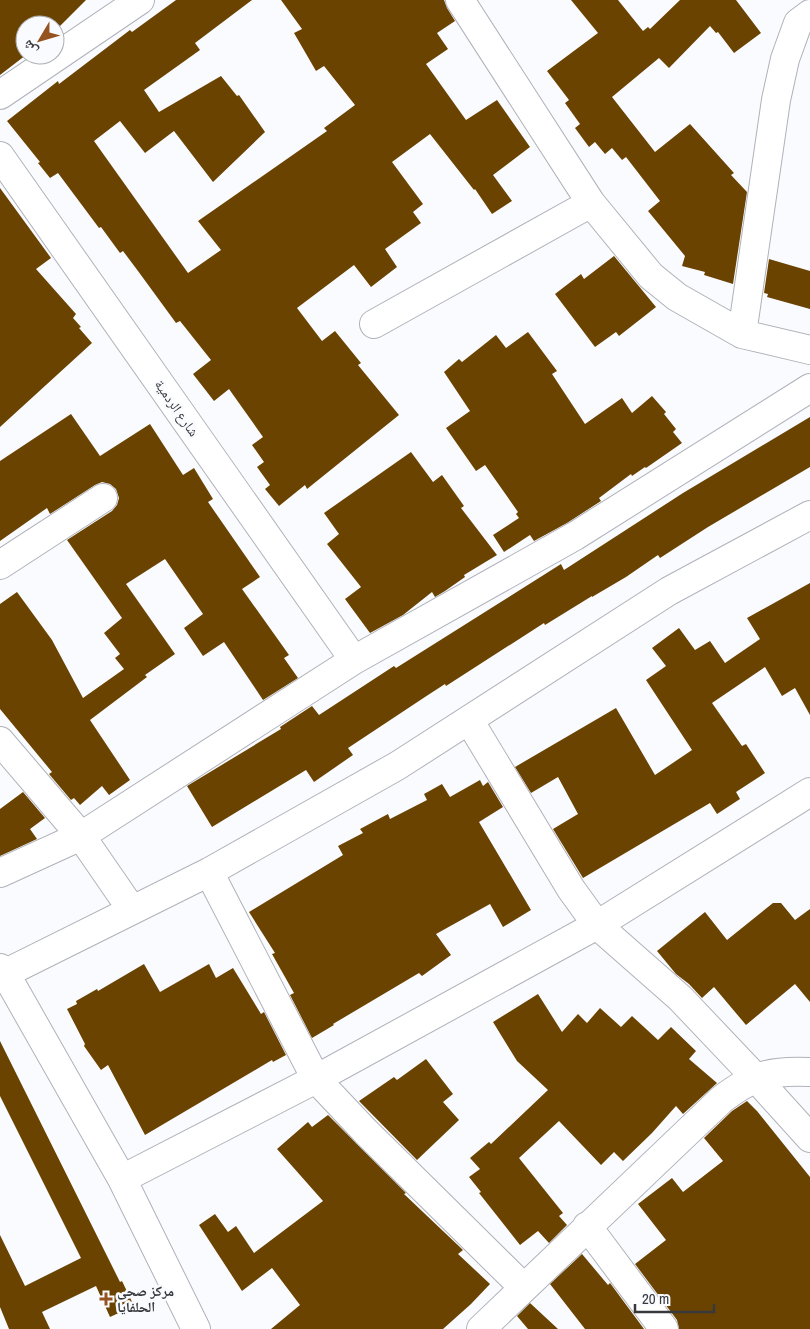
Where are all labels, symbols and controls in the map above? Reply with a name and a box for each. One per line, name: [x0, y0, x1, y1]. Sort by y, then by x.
north arrow: [15, 15, 65, 65]
text: ش: [18, 36, 41, 59]
street label: شارع الردمية: [150, 376, 203, 440]
place label: مركز صحى الحلفايا: [117, 1282, 174, 1316]
scale bar: [635, 1282, 714, 1314]
text: 20 m: [642, 1288, 669, 1309]
marker: مركز صحى الحلفايا: [99, 1292, 113, 1306]

